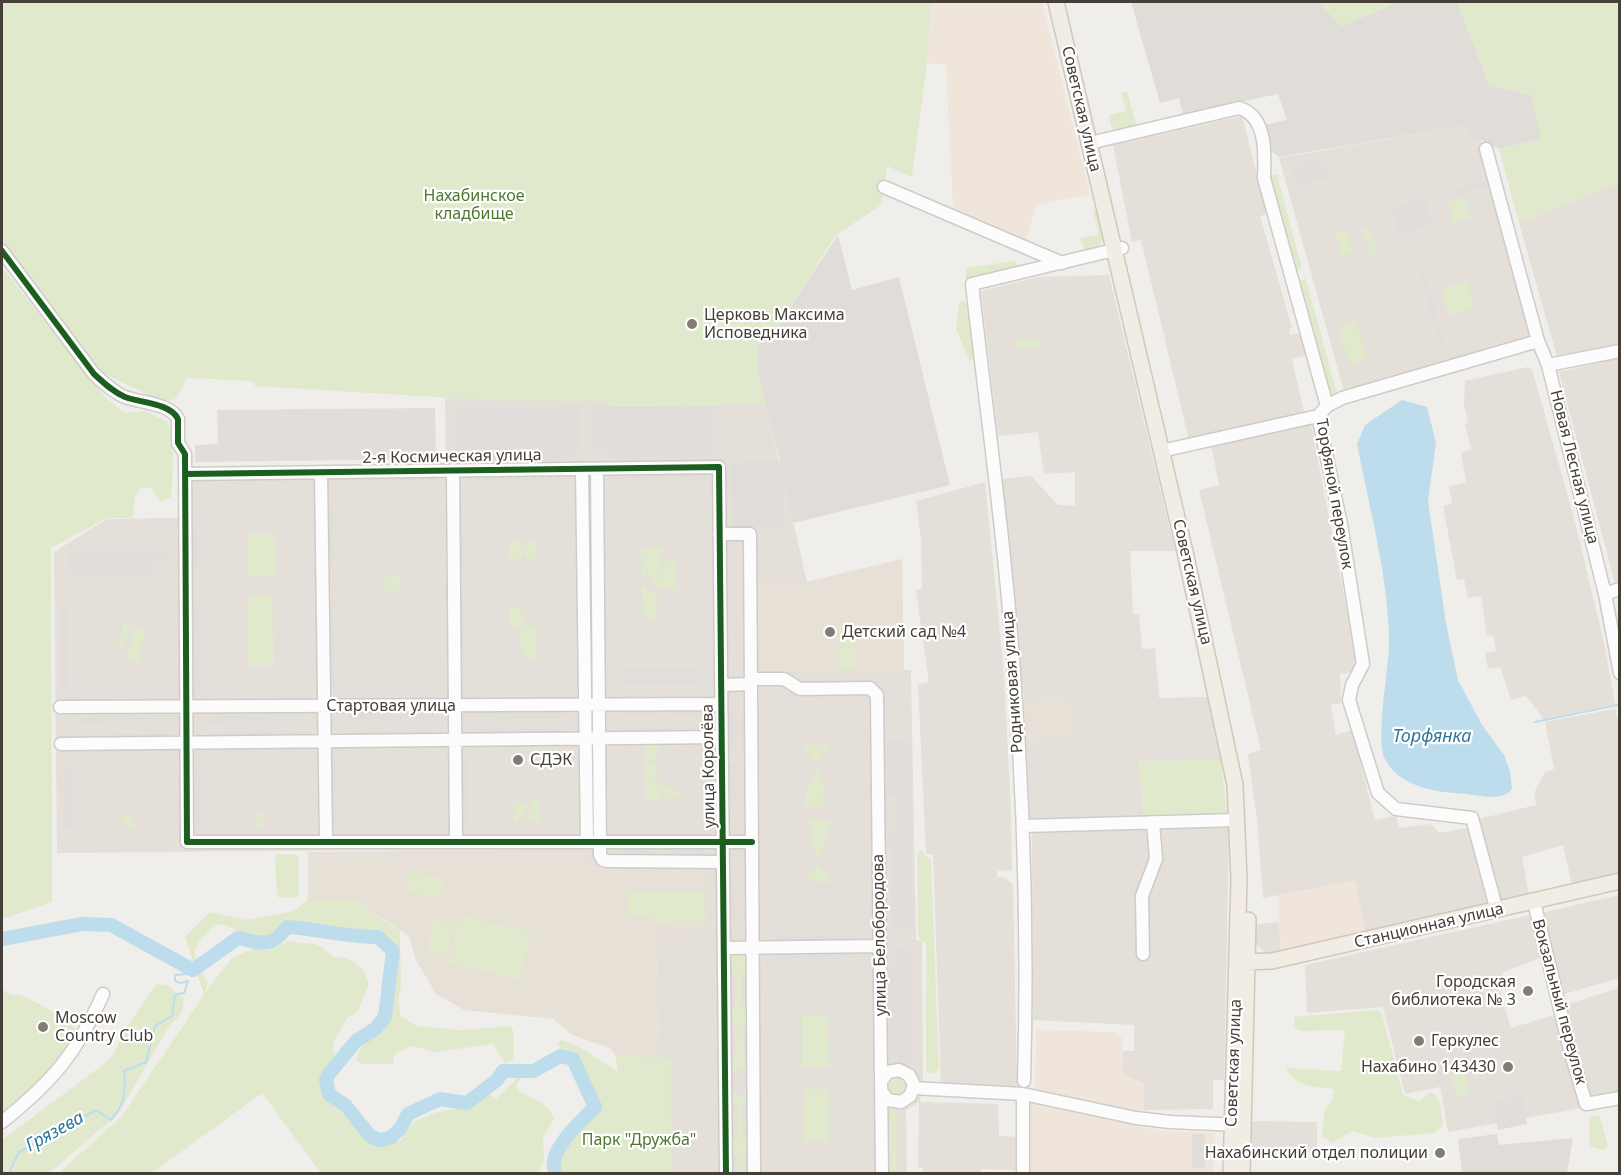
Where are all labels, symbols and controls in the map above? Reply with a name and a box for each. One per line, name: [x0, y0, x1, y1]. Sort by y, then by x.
street label: Советская улица: [1057, 44, 1105, 174]
park label: Нахабинское кладбище: [424, 186, 524, 224]
place label: Церковь Максима Исповедника: [704, 305, 845, 343]
marker: Церковь Максима Исповедника: [685, 317, 699, 331]
street label: Новая Лесная улица: [1546, 388, 1602, 546]
street label: Торфяной переулок: [1311, 417, 1357, 571]
street label: 2-я Космическая улица: [362, 446, 542, 468]
street label: Советская улица: [1168, 517, 1216, 647]
street label: Родниковая улица: [998, 610, 1028, 754]
place label: Детский сад №4: [842, 622, 966, 642]
marker: Детский сад №4: [823, 625, 837, 639]
street label: Стартовая улица: [326, 696, 456, 716]
street label: улица Королёва: [698, 704, 720, 828]
water label: Торфянка: [1393, 726, 1471, 748]
place label: СДЭК: [530, 750, 572, 770]
marker: СДЭК: [511, 753, 525, 767]
street label: улица Белобородова: [869, 854, 891, 1016]
street label: Станционная улица: [1352, 899, 1506, 953]
street label: Вокзальный переулок: [1528, 917, 1590, 1087]
place label: Городская библиотека № 3: [1391, 972, 1516, 1010]
marker: Городская библиотека № 3: [1521, 984, 1535, 998]
street label: Советская улица: [1222, 998, 1246, 1128]
place label: Moscow Country Club: [55, 1008, 153, 1046]
marker: Moscow Country Club: [36, 1020, 50, 1034]
place label: Геркулес: [1431, 1031, 1499, 1051]
marker: Геркулес: [1412, 1034, 1426, 1048]
place label: Нахабино 143430: [1361, 1057, 1496, 1077]
marker: Нахабино 143430: [1501, 1060, 1515, 1074]
water label: Грязева: [22, 1107, 88, 1157]
park label: Парк "Дружба": [582, 1130, 696, 1150]
place label: Нахабинский отдел полиции: [1205, 1143, 1428, 1163]
marker: Нахабинский отдел полиции: [1433, 1146, 1447, 1160]

